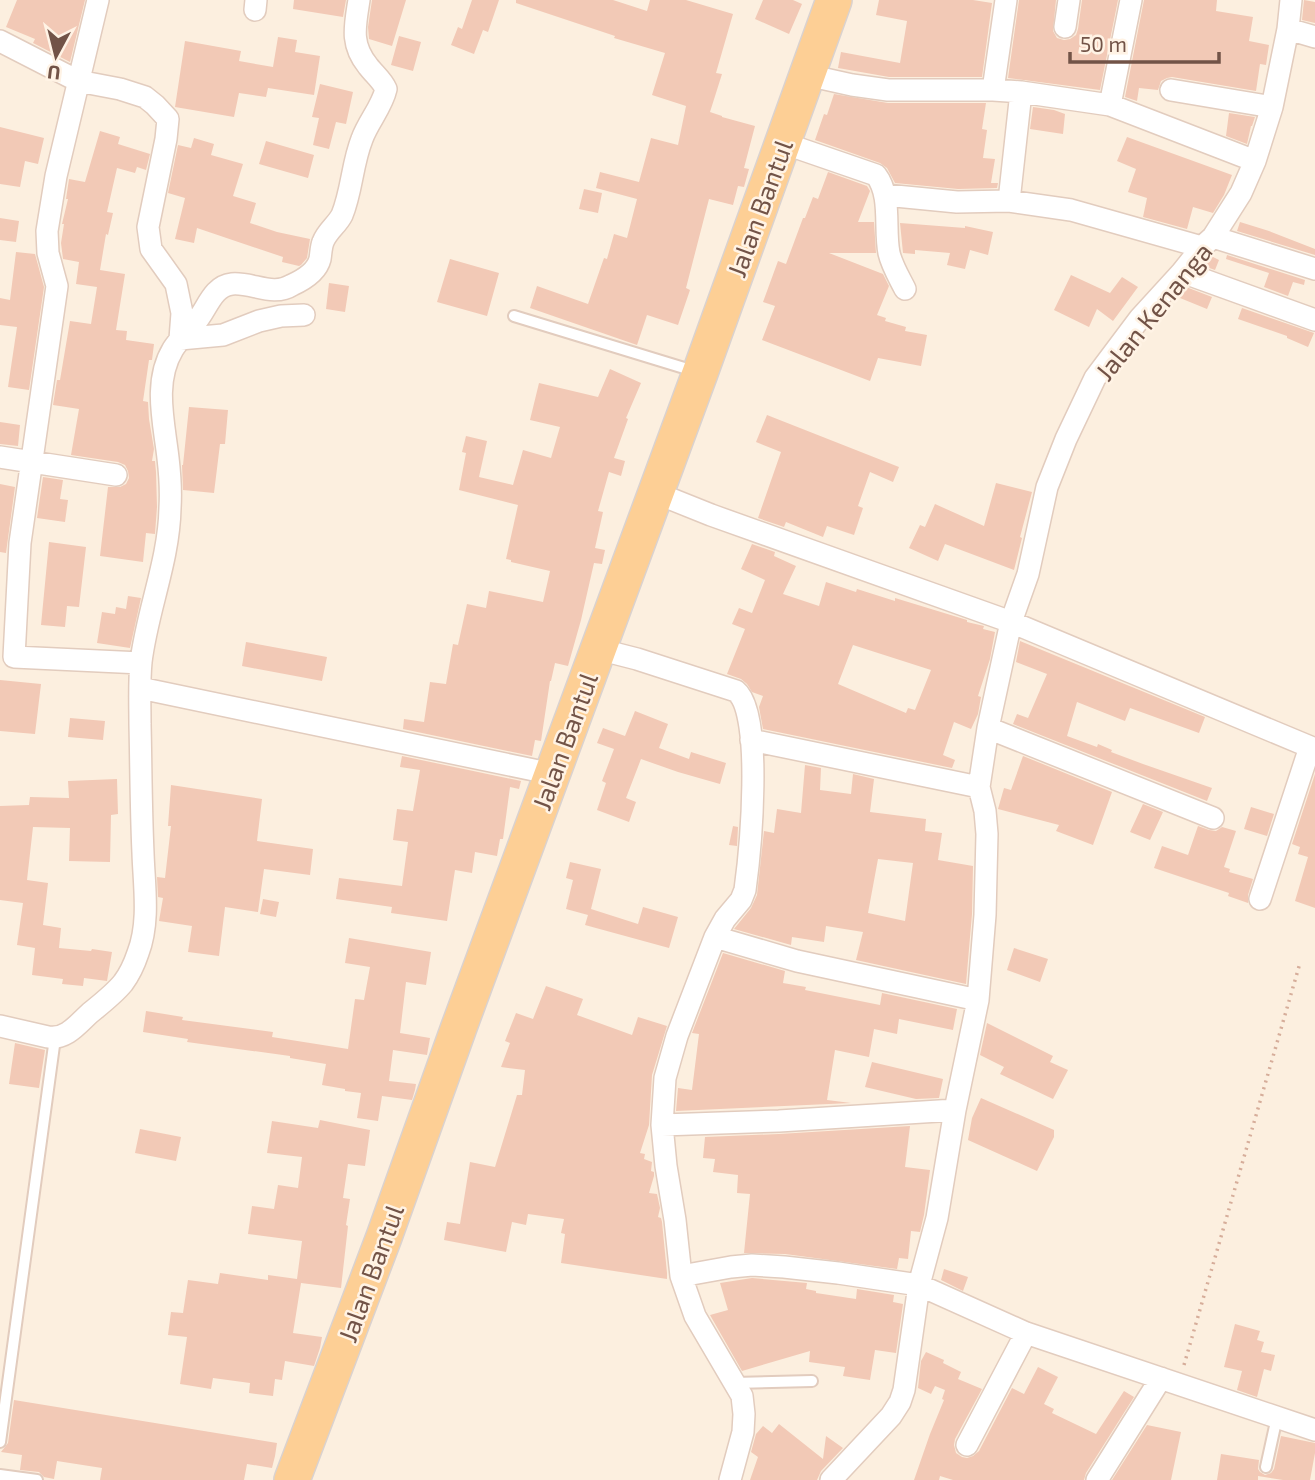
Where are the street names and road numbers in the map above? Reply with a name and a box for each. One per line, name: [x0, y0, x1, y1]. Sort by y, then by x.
street label: Jalan Bantul: [720, 135, 798, 281]
street label: Jalan Kenanga: [1088, 236, 1218, 386]
street label: Jalan Bantul: [525, 668, 603, 814]
street label: Jalan Bantul: [331, 1200, 409, 1346]

